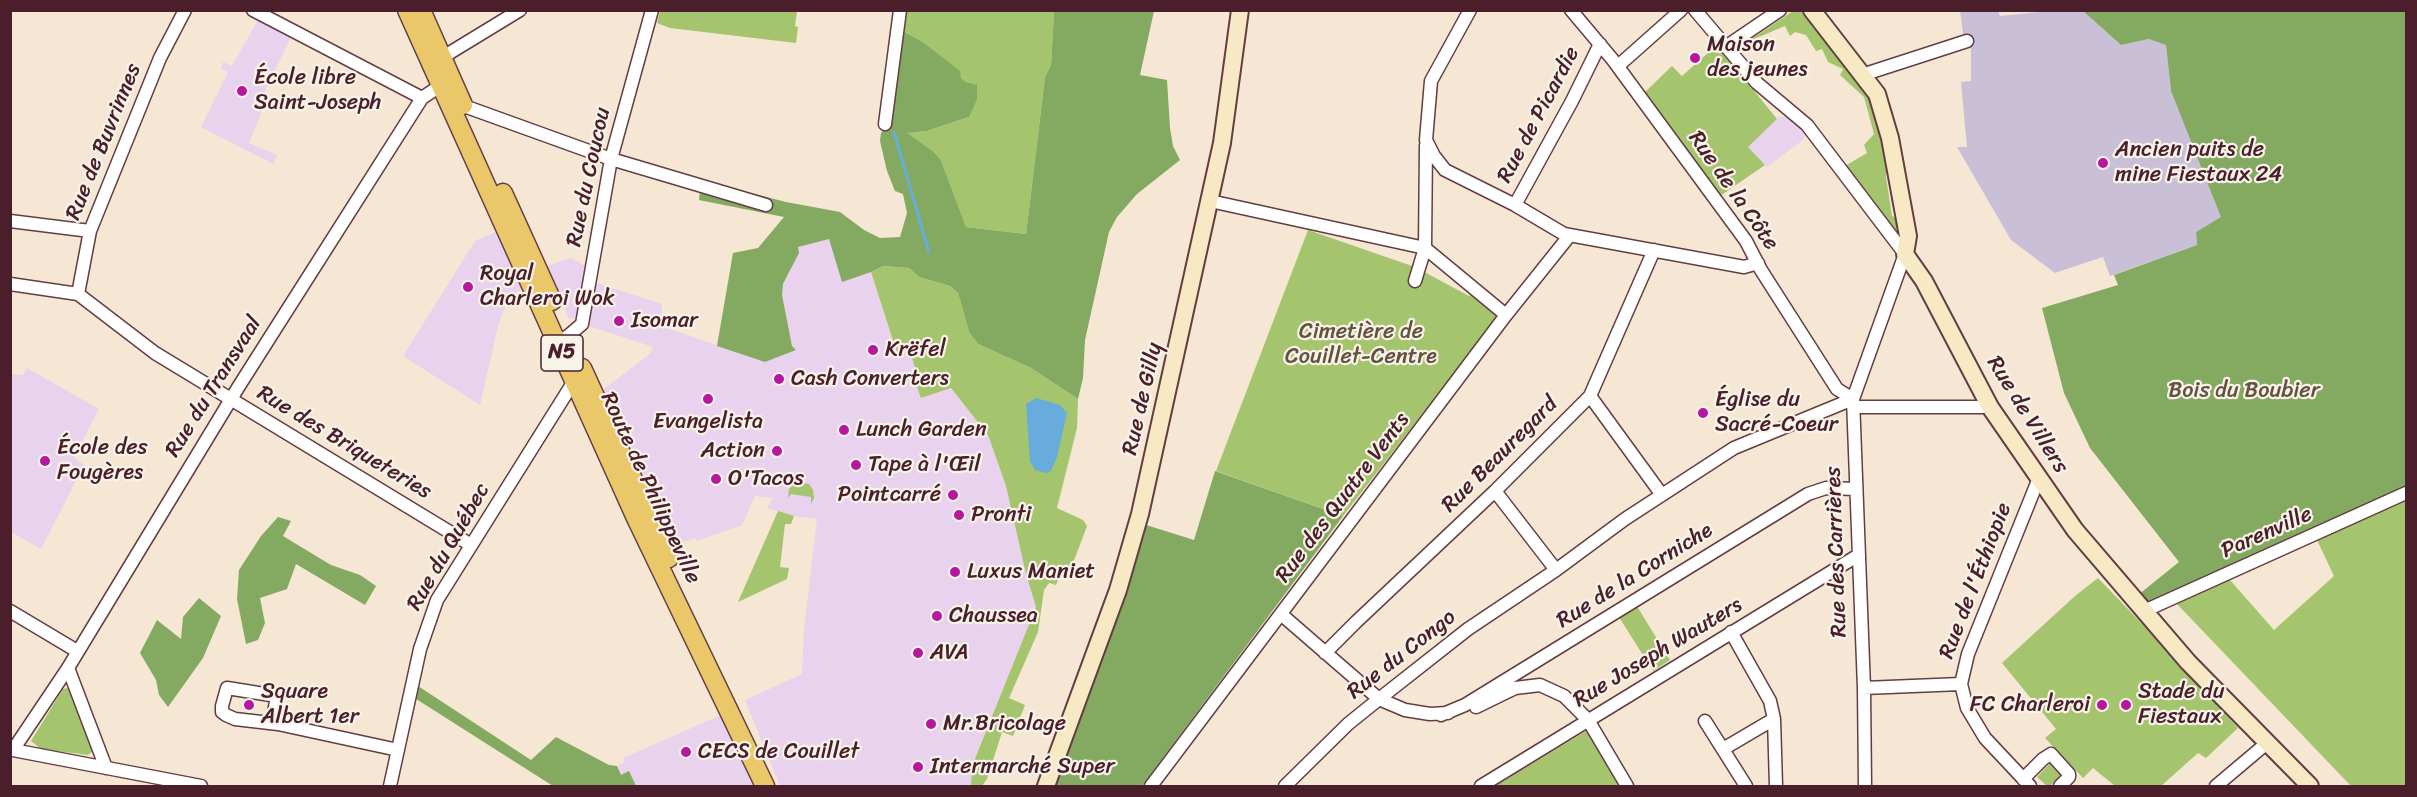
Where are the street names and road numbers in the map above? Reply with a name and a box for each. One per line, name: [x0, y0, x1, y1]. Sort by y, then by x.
street label: Rue de Picardie: [1492, 42, 1586, 188]
street label: Rue de Buvrinnes: [61, 60, 147, 224]
street label: Rue du Coucou: [561, 105, 617, 249]
street label: Rue de la Côte: [1682, 126, 1784, 256]
street label: Rue du Transvaal: [160, 312, 268, 462]
road number: N5: [541, 335, 583, 371]
street label: Rue de Gilly: [1117, 340, 1169, 458]
street label: Rue de Villers: [1981, 352, 2073, 478]
street label: Rue des Briqueteries: [252, 380, 436, 506]
street label: Route de Philippeville: [594, 388, 706, 588]
street label: Rue Beauregard: [1436, 391, 1564, 519]
street label: Rue des Quatre Vents: [1270, 408, 1416, 588]
street label: Rue des Carrières: [1821, 466, 1853, 638]
street label: Rue du Québec: [402, 478, 496, 616]
street label: Rue de l'Éthiopie: [1934, 499, 2018, 663]
street label: Parenville: [2217, 501, 2317, 565]
street label: Rue de la Corniche: [1552, 517, 1718, 635]
street label: Rue Joseph Wauters: [1569, 592, 1747, 714]
street label: Rue du Congo: [1343, 604, 1461, 706]

